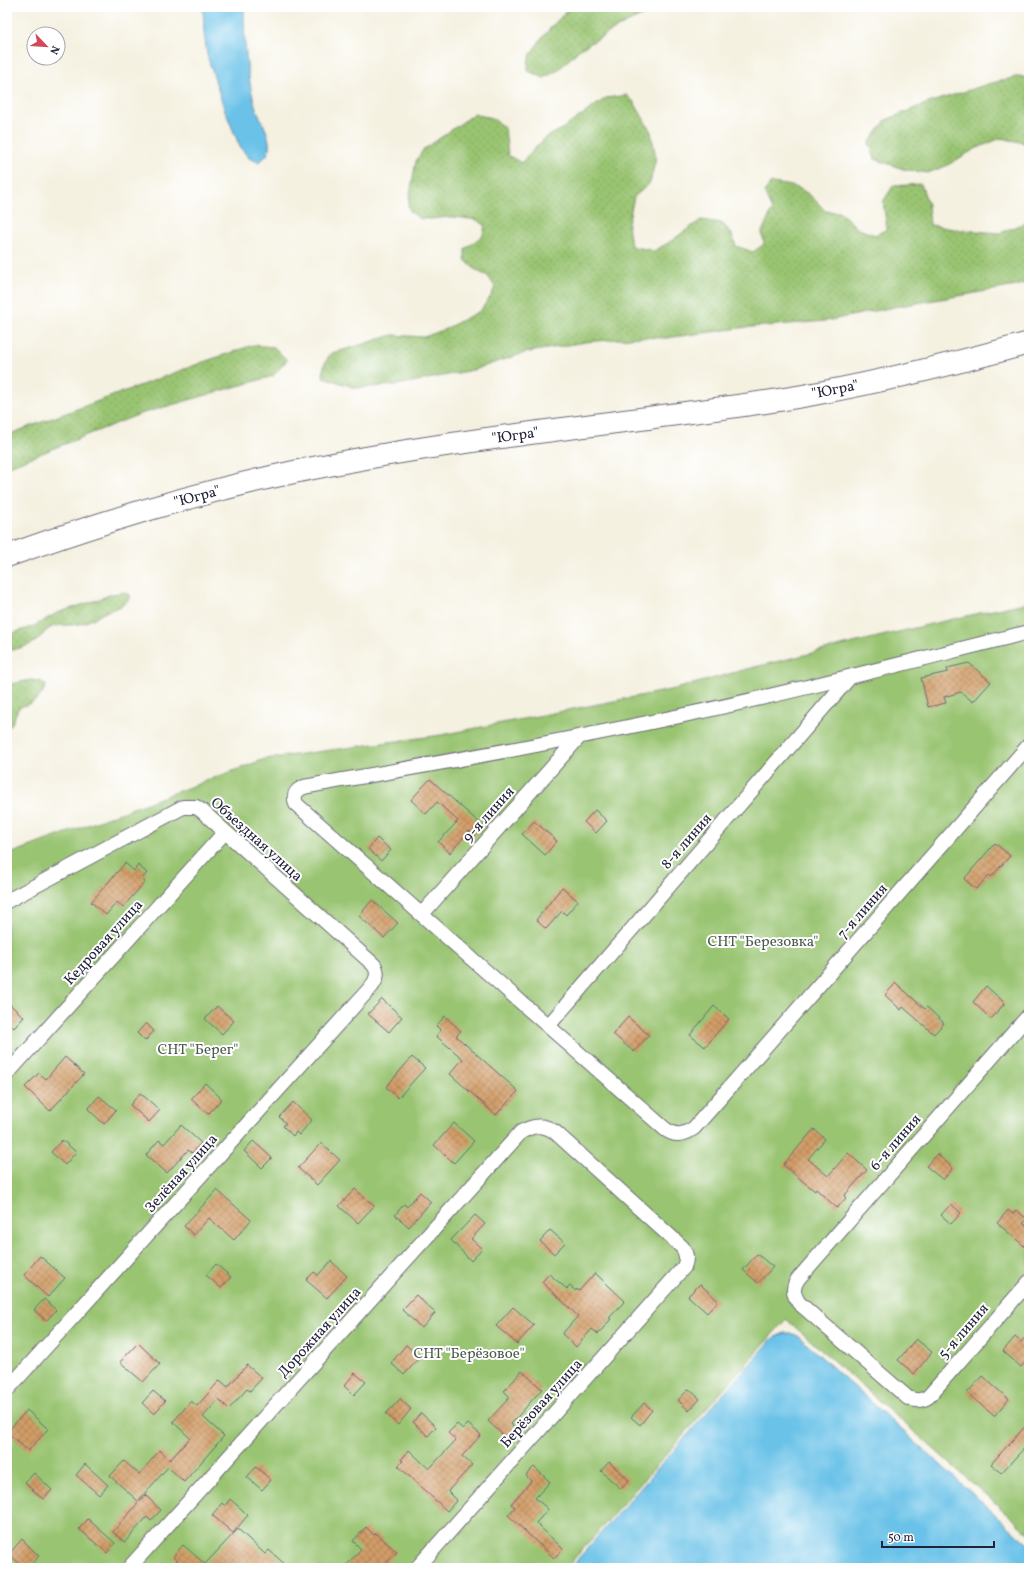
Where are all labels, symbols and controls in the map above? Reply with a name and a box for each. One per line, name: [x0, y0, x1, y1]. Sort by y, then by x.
north arrow: [26, 26, 66, 66]
text: N: [45, 43, 62, 56]
street label: "Югра": [810, 376, 860, 405]
street label: "Югра": [490, 423, 540, 450]
street label: "Югра": [172, 481, 223, 514]
street label: 9-я линия: [458, 782, 520, 848]
street label: Объездная улица: [205, 793, 307, 887]
street label: 8-я линия: [657, 809, 718, 875]
street label: 7-я линия: [833, 880, 893, 944]
street label: Кедровая улица: [60, 895, 148, 991]
park label: СНТ "Березовка": [708, 932, 818, 953]
park label: СНТ "Берег": [158, 1040, 238, 1061]
street label: 6-я линия: [866, 1110, 927, 1176]
street label: Зелёная улица: [141, 1130, 223, 1218]
street label: Дорожная улица: [274, 1283, 367, 1383]
street label: 5-я линия: [934, 1299, 994, 1364]
park label: СНТ "Берёзовое": [413, 1344, 525, 1365]
street label: Берёзовая улица: [496, 1355, 588, 1453]
scale bar: [882, 1523, 994, 1549]
text: 50 m: [888, 1530, 914, 1546]

